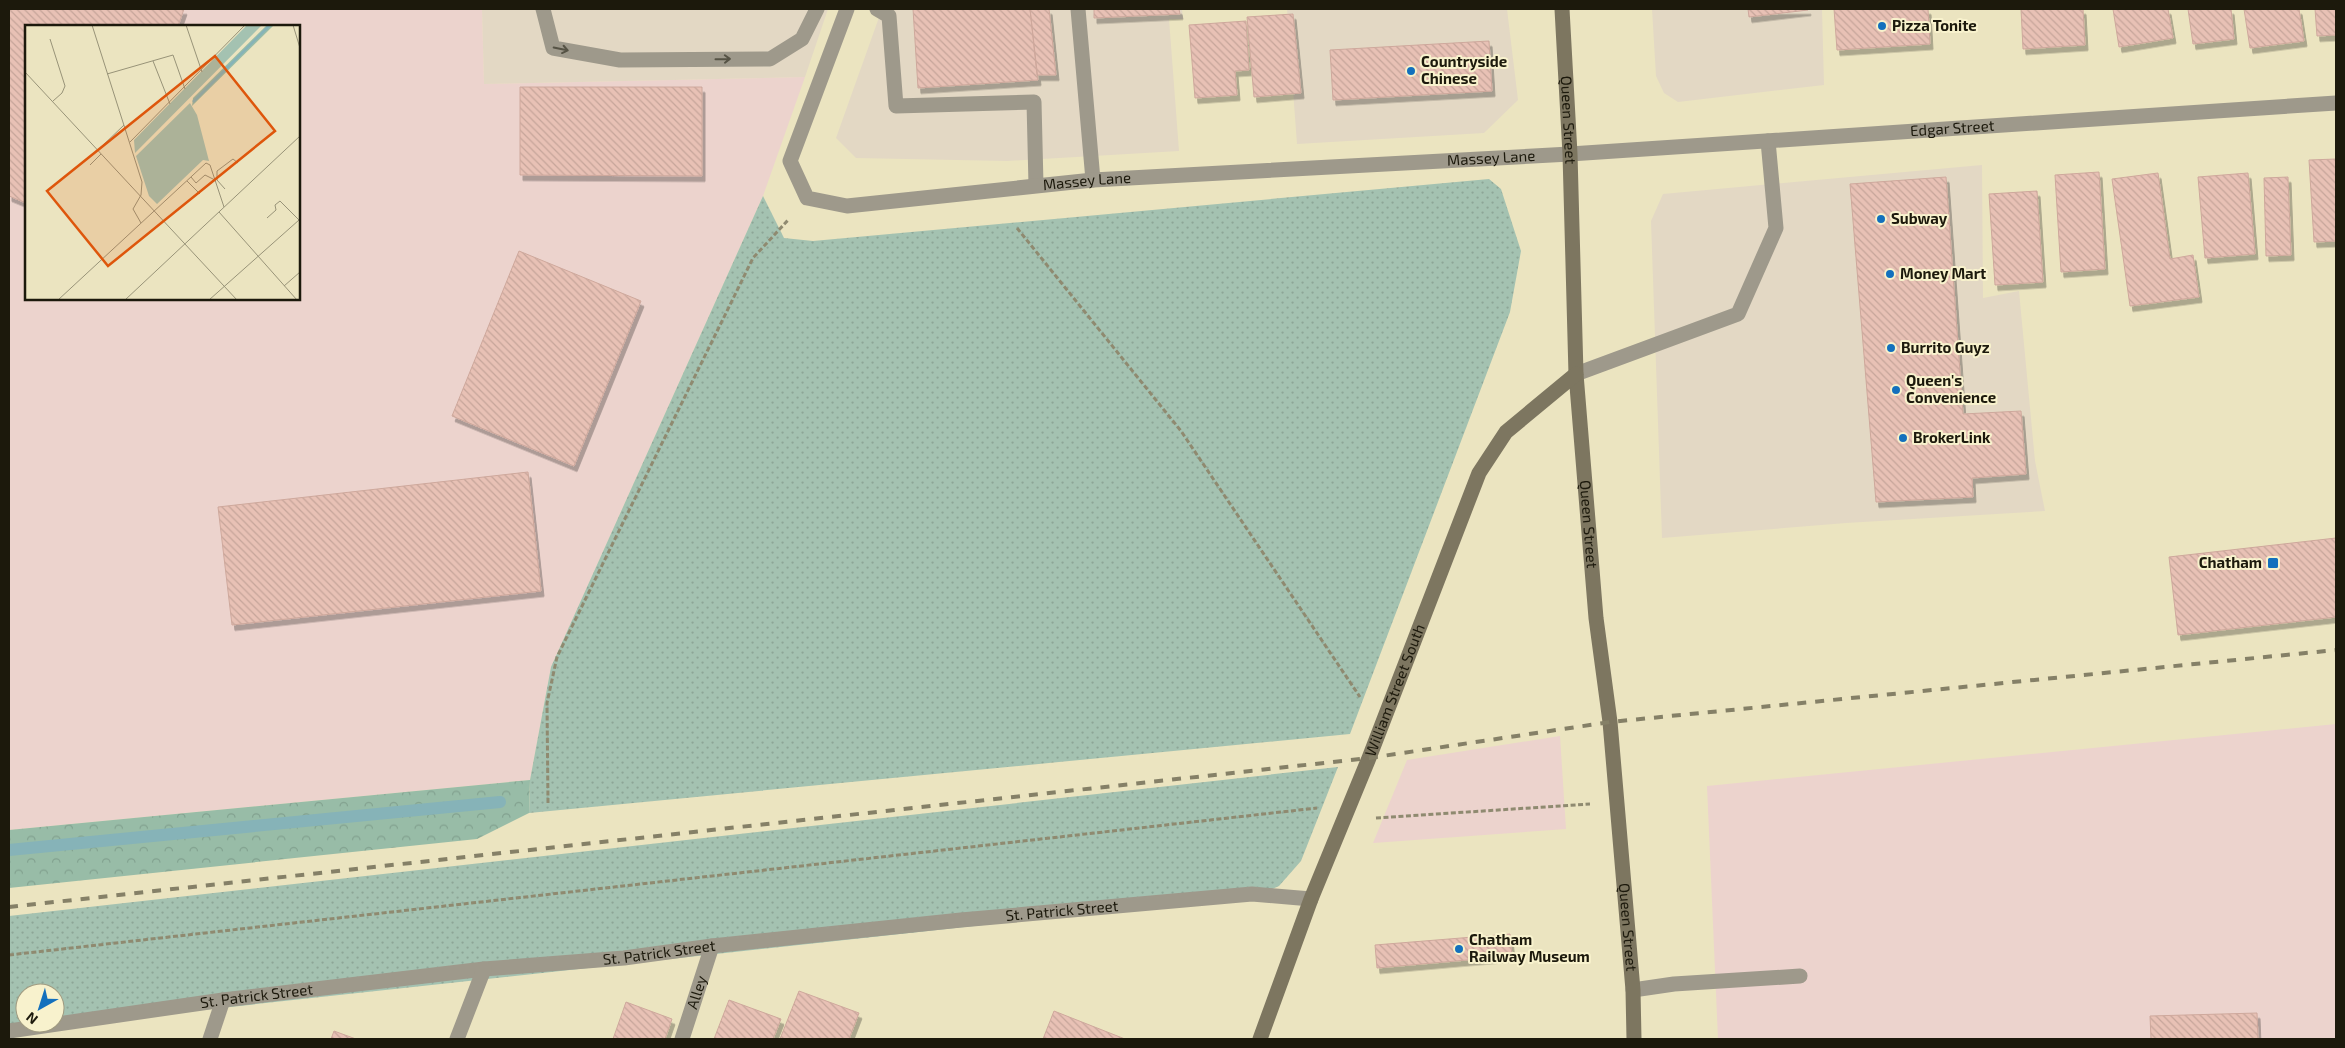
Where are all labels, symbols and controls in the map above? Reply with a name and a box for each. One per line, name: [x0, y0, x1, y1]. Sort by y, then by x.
place label: Pizza Tonite: [1892, 16, 1977, 34]
marker: Pizza Tonite: [1876, 20, 1888, 32]
inset map: [25, 25, 300, 300]
one-way arrow: [553, 45, 569, 55]
place label: Countryside Chinese: [1421, 52, 1507, 87]
one-way arrow: [714, 54, 730, 64]
marker: Countryside Chinese: [1405, 65, 1417, 77]
street label: Queen Street: [1557, 75, 1580, 165]
street label: Edgar Street: [1909, 116, 1995, 139]
street label: Massey Lane: [1447, 146, 1536, 169]
street label: Massey Lane: [1042, 168, 1131, 193]
place label: Subway: [1891, 209, 1948, 228]
marker: Subway: [1875, 213, 1887, 225]
place label: Money Mart: [1900, 264, 1986, 283]
marker: Money Mart: [1884, 268, 1896, 280]
place label: Burrito Guyz: [1901, 338, 1990, 357]
marker: Burrito Guyz: [1885, 342, 1897, 354]
place label: Queen's Convenience: [1906, 371, 1996, 406]
marker: Queen's Convenience: [1890, 384, 1902, 396]
place label: BrokerLink: [1913, 428, 1991, 446]
marker: BrokerLink: [1897, 432, 1909, 444]
street label: Queen Street: [1576, 479, 1602, 569]
place label: Chatham: [2199, 553, 2262, 571]
marker: Chatham: [2266, 556, 2280, 570]
street label: William Street South: [1361, 621, 1428, 759]
street label: Queen Street: [1615, 882, 1641, 972]
street label: St. Patrick Street: [1005, 896, 1119, 924]
place label: Chatham Railway Museum: [1469, 930, 1590, 966]
street label: St. Patrick Street: [602, 936, 716, 968]
marker: Chatham Railway Museum: [1453, 943, 1465, 955]
street label: Alley: [682, 973, 710, 1011]
street label: St. Patrick Street: [199, 979, 314, 1011]
north arrow: [15, 983, 65, 1033]
text: N: [22, 1009, 41, 1028]

